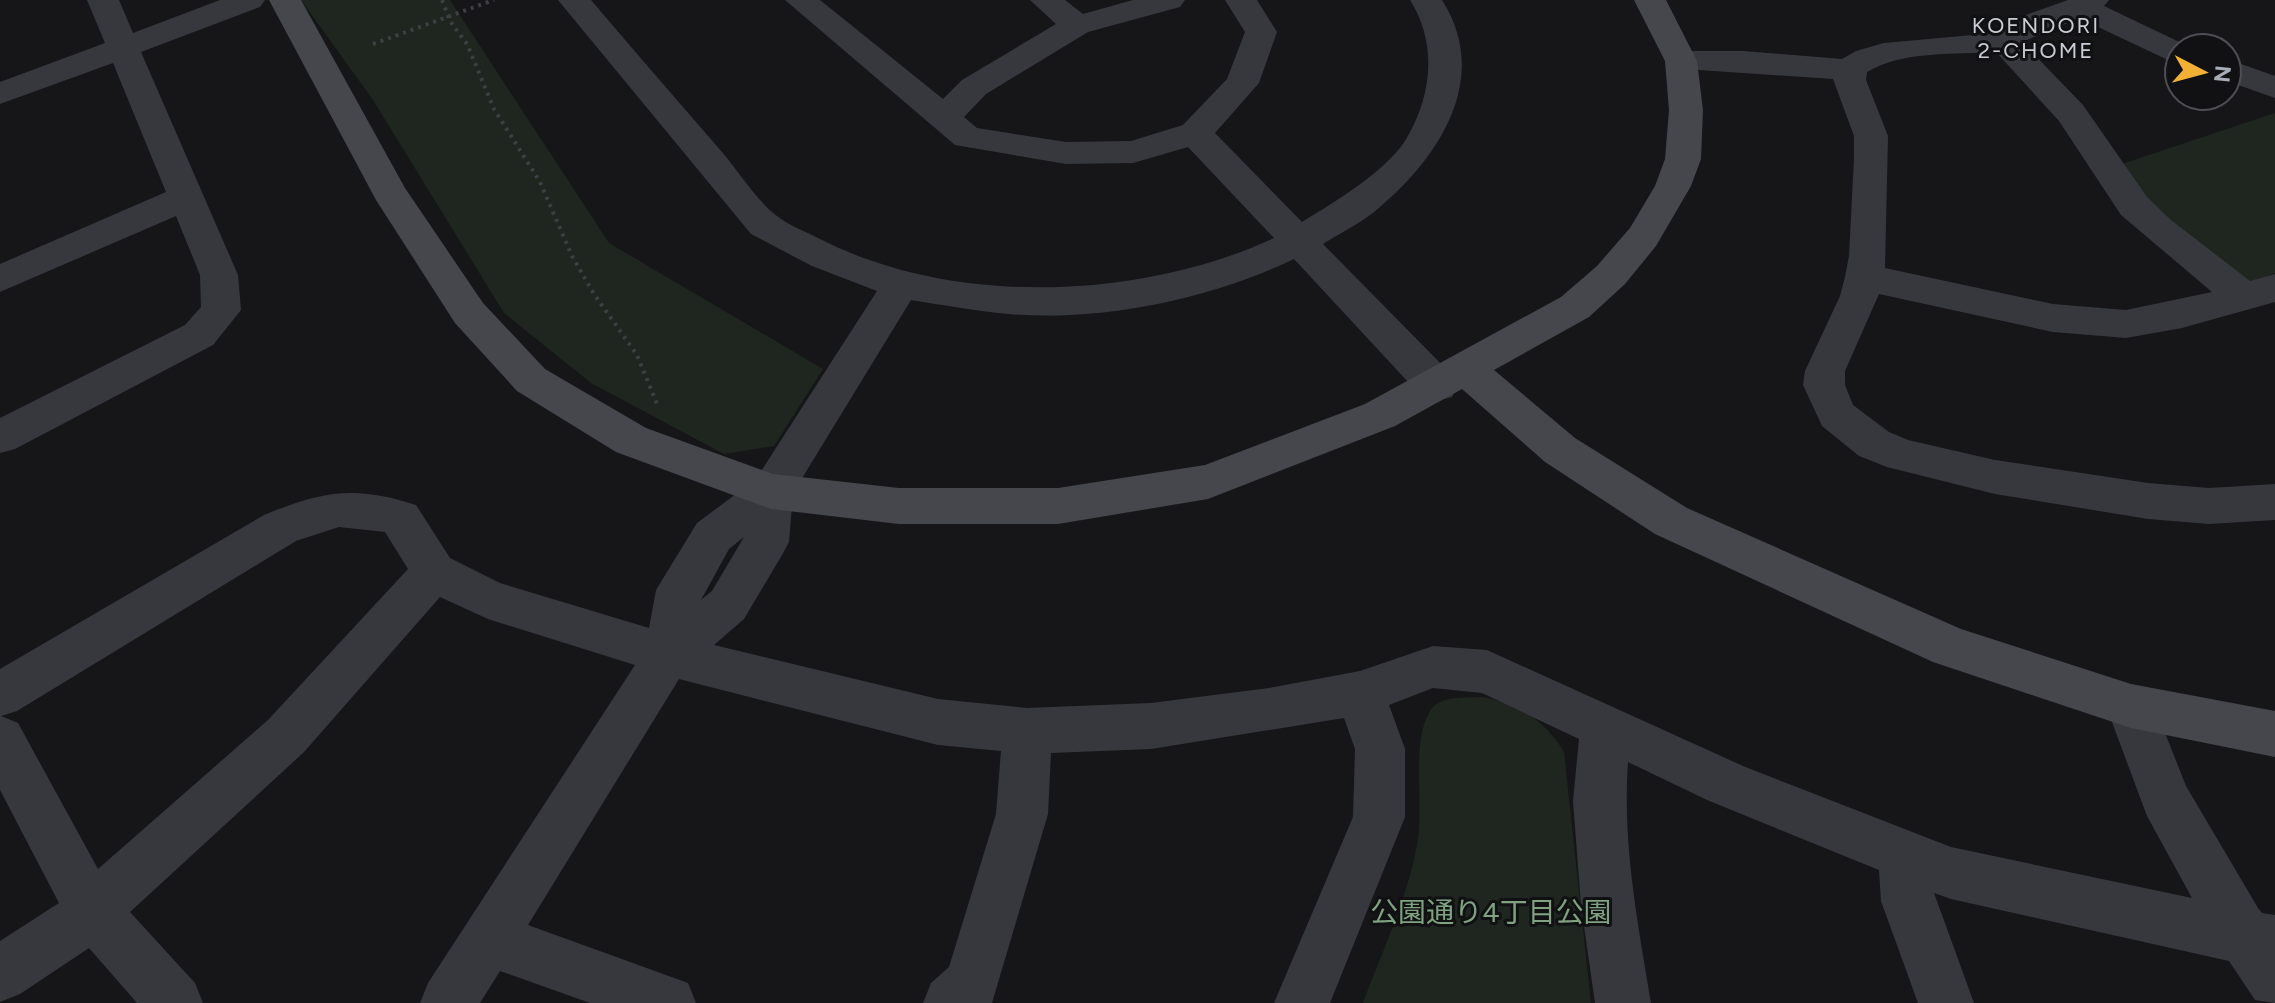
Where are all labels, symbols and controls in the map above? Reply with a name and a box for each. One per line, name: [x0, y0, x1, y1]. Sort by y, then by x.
district label: KOENDORI 2-CHOME: [1972, 12, 2100, 64]
north arrow: [2163, 32, 2243, 112]
text: N: [2208, 64, 2237, 84]
park label: 公園通り4丁目公園: [1370, 895, 1612, 929]

